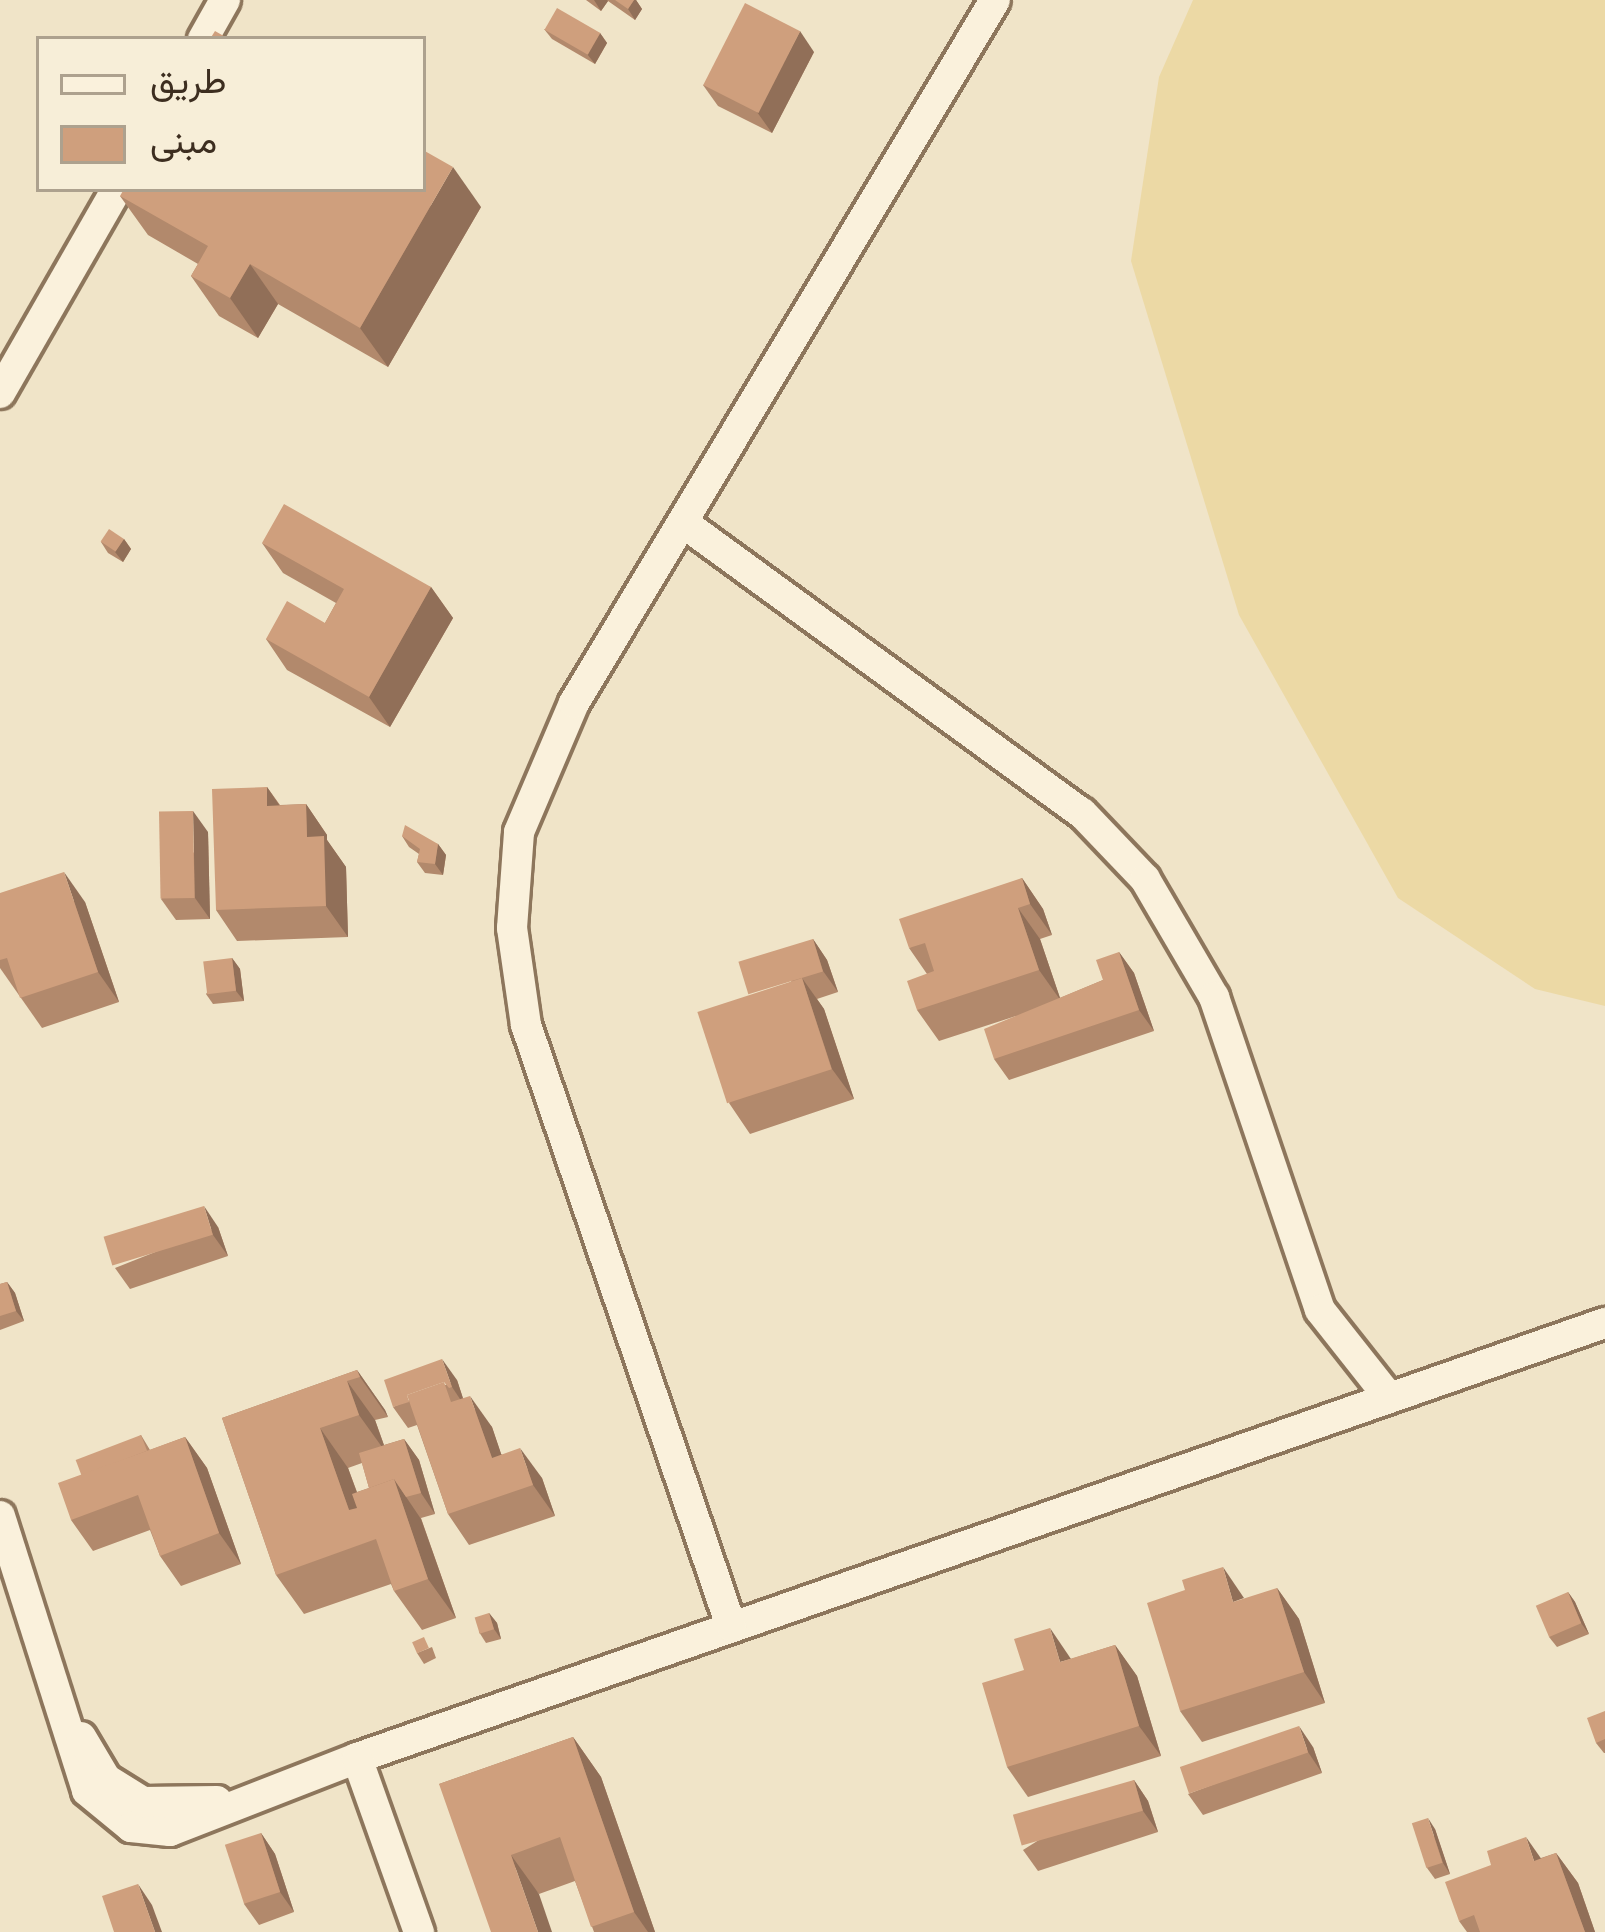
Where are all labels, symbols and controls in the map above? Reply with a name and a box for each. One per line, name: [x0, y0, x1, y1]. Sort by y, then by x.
legend: [36, 36, 426, 192]
text: طريق: [150, 59, 226, 102]
text: مبنى: [150, 119, 217, 162]

